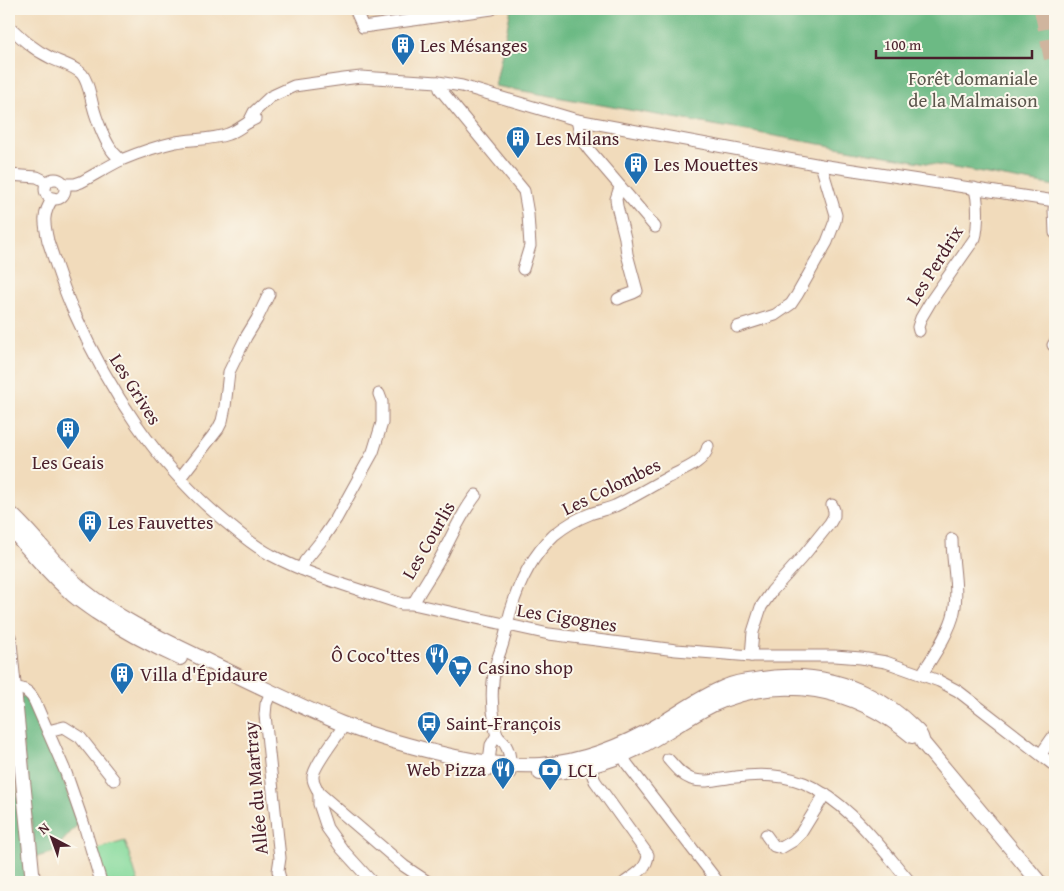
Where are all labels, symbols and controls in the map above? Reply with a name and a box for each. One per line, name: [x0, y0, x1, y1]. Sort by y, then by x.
scale bar: [876, 28, 1033, 60]
place label: Les Mésanges: [420, 31, 528, 59]
building icon: Les Mésanges: [390, 32, 416, 66]
text: 100 m: [884, 34, 922, 55]
park label: Forêt domaniale de la Malmaison: [908, 64, 1038, 114]
place label: Les Milans: [536, 124, 619, 152]
building icon: Les Milans: [505, 125, 531, 159]
place label: Les Mouettes: [654, 150, 758, 178]
building icon: Les Mouettes: [623, 151, 649, 185]
street label: Les Perdrix: [898, 219, 970, 310]
street label: Les Grives: [103, 348, 169, 430]
building icon: Les Geais: [55, 416, 81, 450]
place label: Les Geais: [32, 448, 104, 476]
street label: Les Colombes: [557, 450, 665, 522]
street label: Les Courlis: [394, 496, 462, 584]
place label: Les Fauvettes: [108, 508, 213, 536]
building icon: Les Fauvettes: [77, 509, 103, 543]
street label: Les Cigognes: [515, 595, 619, 639]
place label: Ô Coco'ttes: [331, 641, 420, 669]
restaurant icon: Ô Coco'ttes: [424, 642, 450, 676]
place label: Casino shop: [478, 653, 573, 681]
supermarket icon: Casino shop: [447, 654, 473, 688]
place label: Villa d'Épidaure: [140, 660, 268, 688]
building icon: Villa d'Épidaure: [109, 661, 135, 695]
place label: Saint-François: [446, 709, 561, 737]
bus stop icon: Saint-François: [416, 710, 442, 744]
street label: Allée du Martray: [235, 720, 275, 856]
place label: Web Pizza: [407, 755, 486, 783]
restaurant icon: Web Pizza: [490, 756, 516, 790]
place label: LCL: [568, 756, 597, 784]
bank icon: LCL: [537, 757, 563, 791]
north arrow: [28, 814, 78, 864]
text: N: [33, 817, 54, 839]

